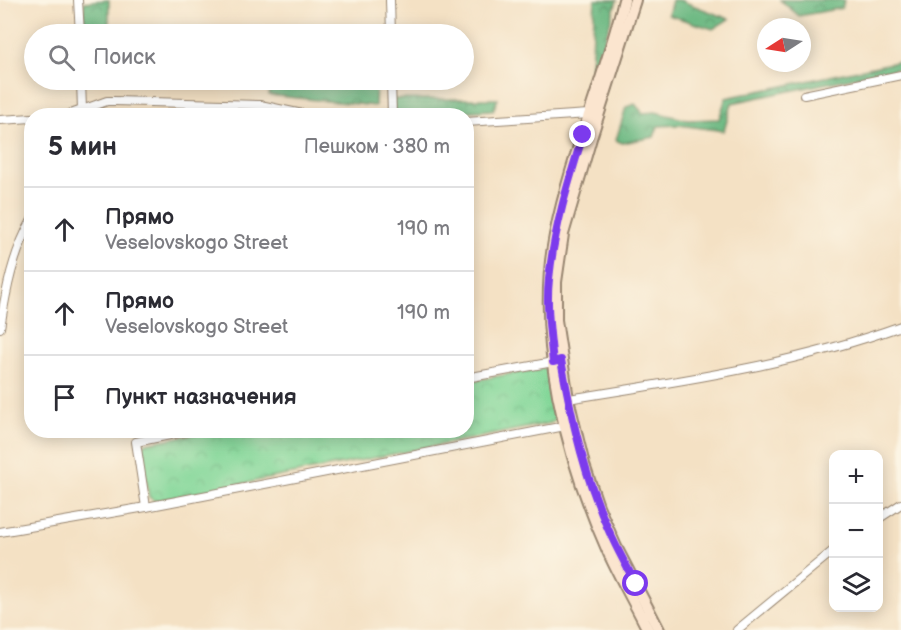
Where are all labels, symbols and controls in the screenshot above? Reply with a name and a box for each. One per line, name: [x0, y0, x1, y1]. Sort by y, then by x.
north arrow: [757, 18, 811, 72]
search box: [24, 24, 474, 90]
icon: search: [45, 41, 78, 74]
text: Поиск: [93, 44, 156, 71]
route end: [569, 121, 595, 147]
text: 5 мин: [48, 132, 117, 163]
text: Пешком · 380 m: [304, 135, 450, 159]
text: Прямо: [105, 204, 174, 231]
icon: ahead: [48, 213, 81, 246]
text: 190 m: [397, 217, 450, 241]
text: Veselovskogo Street: [105, 231, 288, 255]
text: Прямо: [105, 288, 174, 315]
icon: ahead: [48, 297, 81, 330]
text: 190 m: [397, 301, 450, 325]
text: Veselovskogo Street: [105, 315, 288, 339]
icon: arrive: [48, 381, 81, 414]
text: Пункт назначения: [105, 384, 297, 411]
map controls: [829, 450, 883, 612]
button: +: [829, 450, 883, 504]
button: −: [829, 504, 883, 558]
button: layers: [829, 558, 883, 612]
route start: [622, 570, 648, 596]

